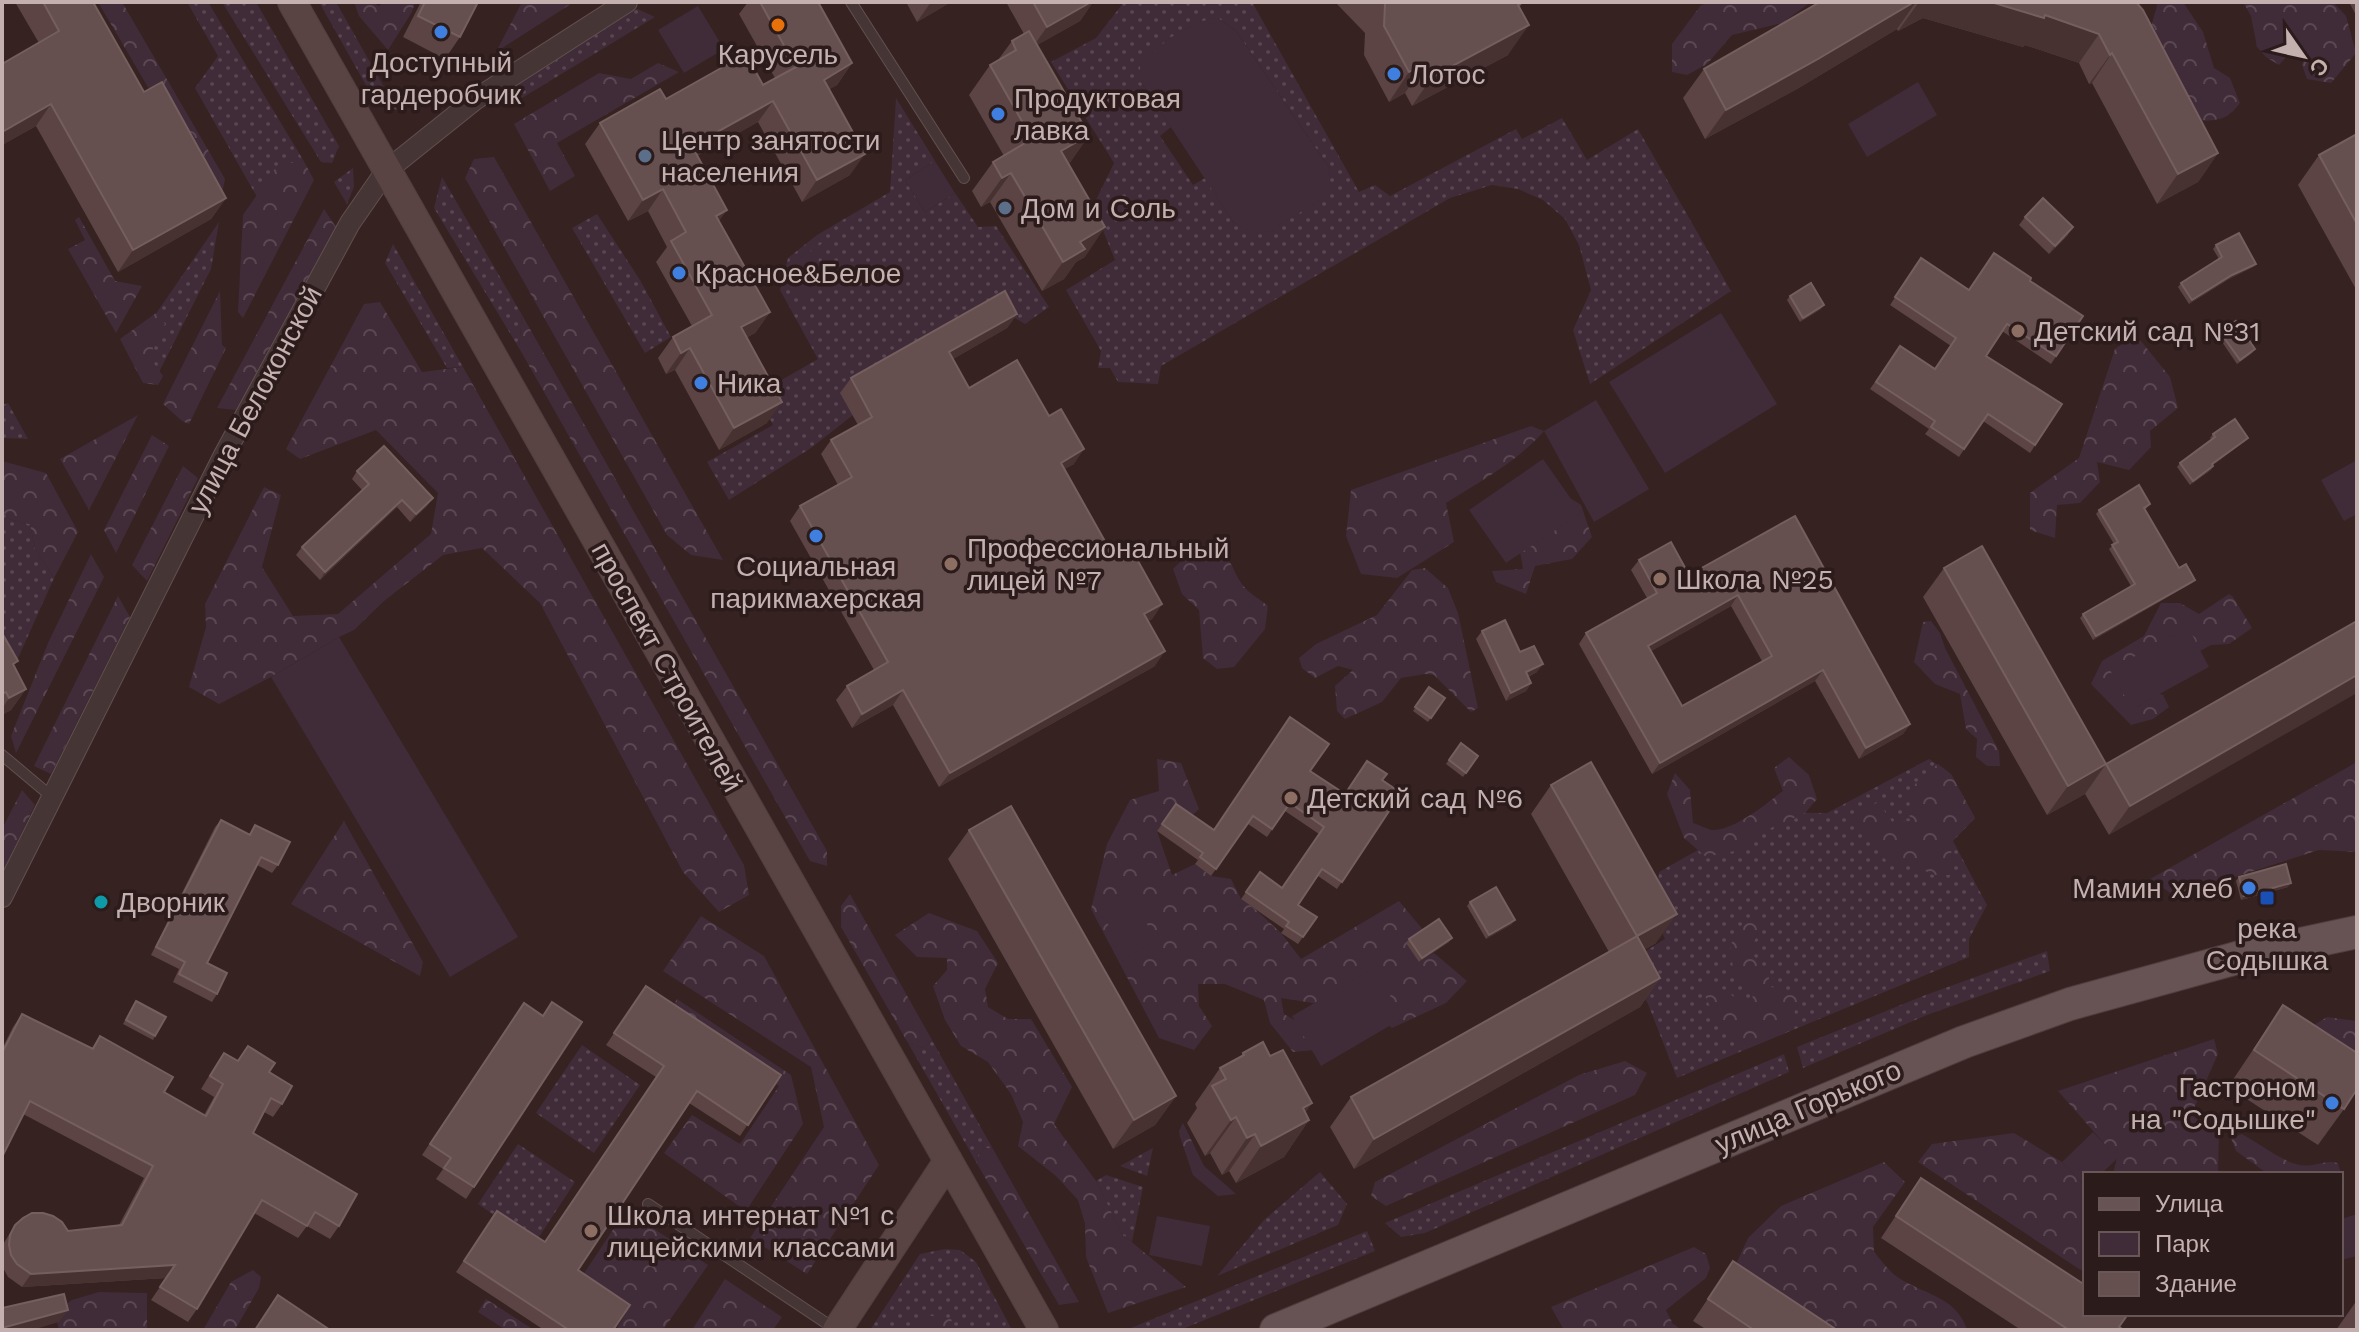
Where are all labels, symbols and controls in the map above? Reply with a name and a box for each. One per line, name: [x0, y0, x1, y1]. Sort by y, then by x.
marker: Карусель: [769, 16, 787, 34]
north arrow: [2263, 16, 2343, 96]
marker: Доступный гардеробчик: [432, 23, 450, 41]
place label: Карусель: [718, 38, 838, 71]
place label: Доступный гардеробчик: [361, 46, 522, 111]
text: С: [2304, 53, 2334, 81]
place label: Лотос: [1410, 58, 1485, 91]
marker: Лотос: [1385, 65, 1403, 83]
place label: Продуктовая лавка: [1014, 82, 1181, 147]
marker: Продуктовая лавка: [989, 105, 1007, 123]
place label: Центр занятости населения: [661, 124, 880, 189]
marker: Центр занятости населения: [636, 147, 654, 165]
place label: Дом и Соль: [1021, 192, 1176, 225]
marker: Дом и Соль: [996, 199, 1014, 217]
place label: Красное&Белое: [695, 257, 901, 290]
marker: Красное&Белое: [670, 264, 688, 282]
street label: улица Белоконской: [181, 280, 329, 520]
place label: Детский сад №31: [2034, 315, 2261, 348]
marker: Детский сад №31: [2009, 322, 2027, 340]
place label: Ника: [717, 367, 782, 400]
marker: Ника: [692, 374, 710, 392]
marker: Социальная парикмахерская: [807, 527, 825, 545]
place label: Профессиональный лицей №7: [967, 532, 1229, 597]
street label: проспект Строителей: [585, 536, 749, 798]
place label: Социальная парикмахерская: [710, 550, 922, 615]
marker: Профессиональный лицей №7: [942, 555, 960, 573]
place label: Школа №25: [1676, 563, 1834, 596]
marker: Школа №25: [1651, 570, 1669, 588]
place label: Детский сад №6: [1307, 782, 1523, 815]
marker: Детский сад №6: [1282, 789, 1300, 807]
place label: Мамин хлеб: [2072, 872, 2233, 905]
marker: Мамин хлеб: [2240, 879, 2258, 897]
place label: Дворник: [117, 886, 226, 919]
marker: река Содышка: [2258, 889, 2276, 907]
marker: Дворник: [92, 893, 110, 911]
place label: река Содышка: [2206, 912, 2329, 977]
street label: улица Горького: [1710, 1053, 1906, 1161]
place label: Гастроном на "Содышке": [2131, 1071, 2316, 1136]
marker: Гастроном на "Содышке": [2323, 1094, 2341, 1112]
legend: [2083, 1172, 2343, 1316]
text: Улица: [2155, 1190, 2224, 1218]
place label: Школа интернат №1 с лицейскими классами: [607, 1199, 895, 1264]
marker: Школа интернат №1 с лицейскими классами: [582, 1222, 600, 1240]
text: Парк: [2155, 1230, 2210, 1258]
text: Здание: [2155, 1270, 2237, 1298]

